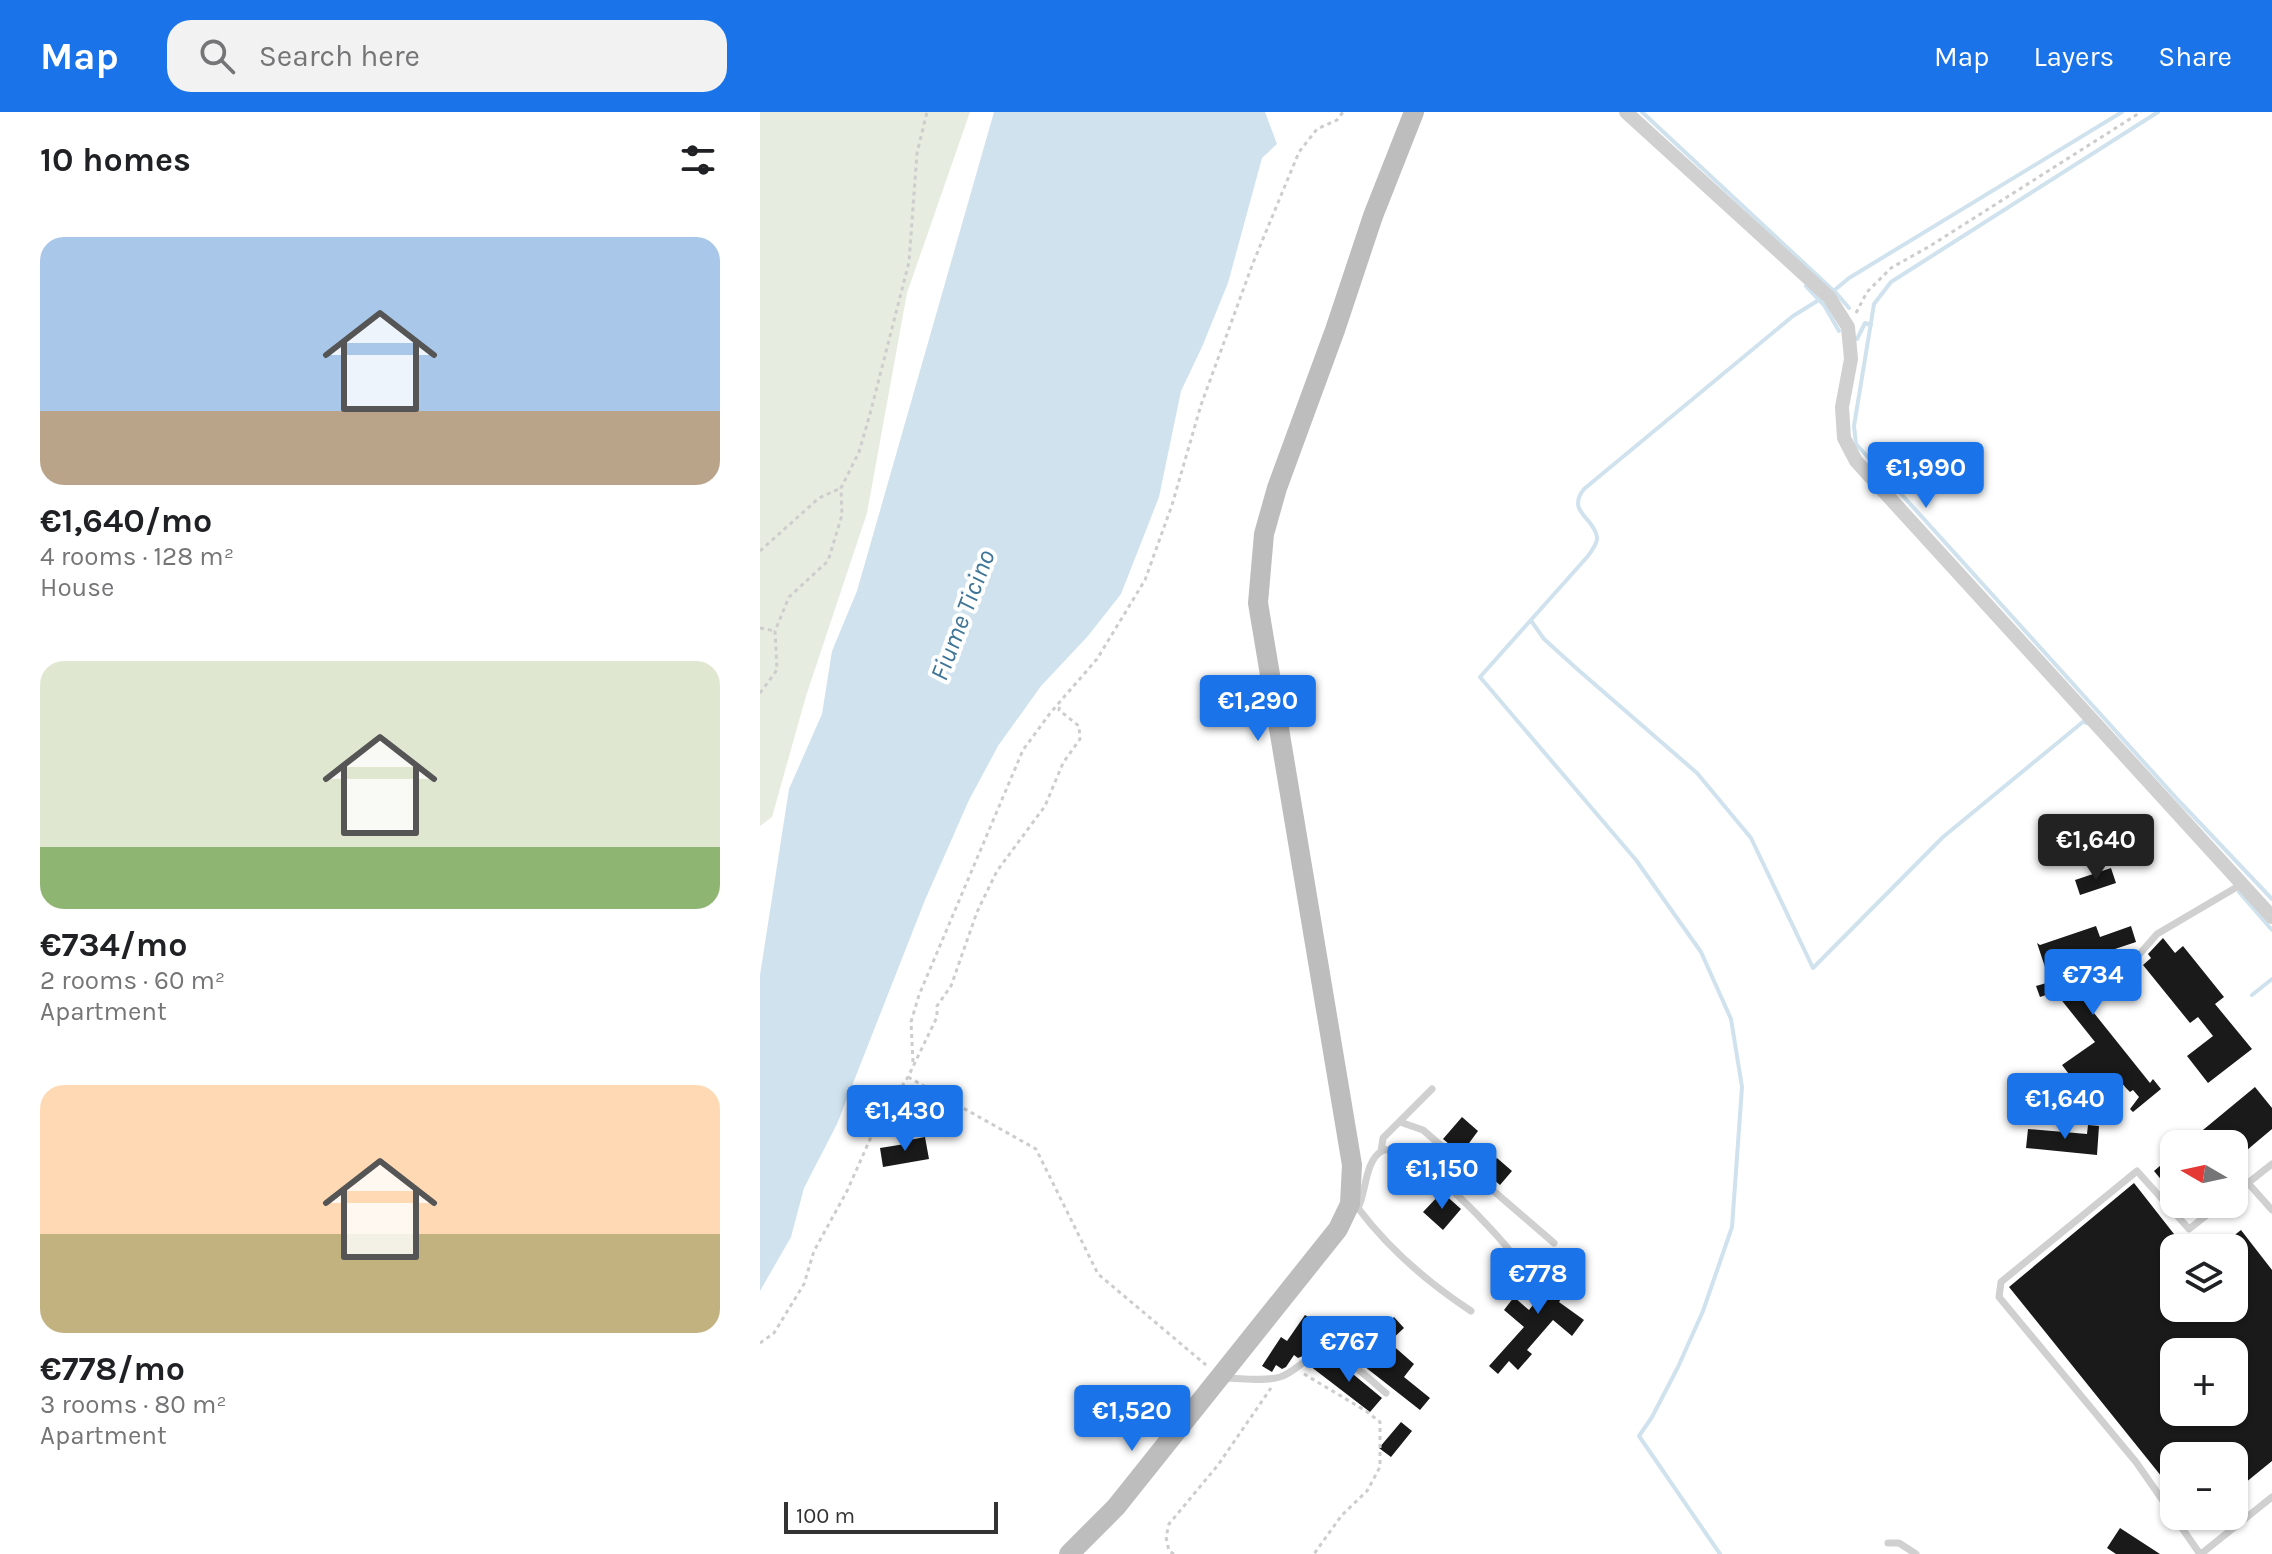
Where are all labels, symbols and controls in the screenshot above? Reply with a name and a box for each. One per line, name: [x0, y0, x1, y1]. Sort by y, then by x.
search box: [167, 20, 727, 92]
text: Map: [40, 34, 119, 79]
icon: search: [195, 34, 239, 78]
text: Search here: [259, 38, 420, 74]
text: Map: [1934, 40, 1989, 73]
text: Layers: [2033, 40, 2114, 73]
text: Share: [2158, 40, 2232, 73]
icon: filters: [676, 138, 720, 182]
text: 10 homes: [40, 140, 191, 180]
icon: home: [308, 289, 452, 433]
pin: €1,990: [1861, 442, 1991, 510]
text: €1,990: [1886, 452, 1966, 483]
text: €1,640/mo: [40, 501, 212, 541]
text: 4 rooms · 128 m²: [40, 541, 234, 572]
water label: Fiume Ticino: [923, 545, 1002, 685]
text: House: [40, 572, 114, 603]
pin: €1,290: [1193, 675, 1323, 743]
text: €1,290: [1218, 685, 1298, 716]
icon: home: [308, 713, 452, 857]
pin: €1,640: [2031, 814, 2161, 882]
text: €1,640: [2056, 824, 2136, 855]
text: €734/mo: [40, 925, 187, 965]
pin: €734: [2046, 949, 2140, 1017]
text: €734: [2062, 959, 2124, 990]
text: 2 rooms · 60 m²: [40, 965, 225, 996]
text: Apartment: [40, 996, 167, 1027]
pin: €1,640: [2000, 1073, 2130, 1141]
text: €1,640: [2025, 1083, 2105, 1114]
pin: €1,430: [840, 1085, 970, 1153]
text: €1,430: [865, 1095, 945, 1126]
north arrow: [2160, 1130, 2248, 1218]
map controls: [2160, 1130, 2248, 1530]
icon: home: [308, 1137, 452, 1281]
pin: €1,150: [1377, 1143, 1507, 1211]
text: €1,150: [1405, 1153, 1479, 1184]
button: layers: [2160, 1234, 2248, 1322]
pin: €778: [1491, 1248, 1585, 1316]
text: €778: [1508, 1258, 1568, 1289]
pin: €767: [1302, 1316, 1396, 1384]
text: €767: [1320, 1326, 1378, 1357]
button: +: [2160, 1338, 2248, 1426]
text: €778/mo: [40, 1349, 185, 1389]
pin: €1,520: [1067, 1385, 1197, 1453]
text: 3 rooms · 80 m²: [40, 1389, 227, 1420]
text: €1,520: [1092, 1395, 1172, 1426]
text: Apartment: [40, 1420, 167, 1451]
button: −: [2160, 1442, 2248, 1530]
scale bar: [784, 1498, 998, 1534]
text: 100 m: [796, 1503, 855, 1529]

